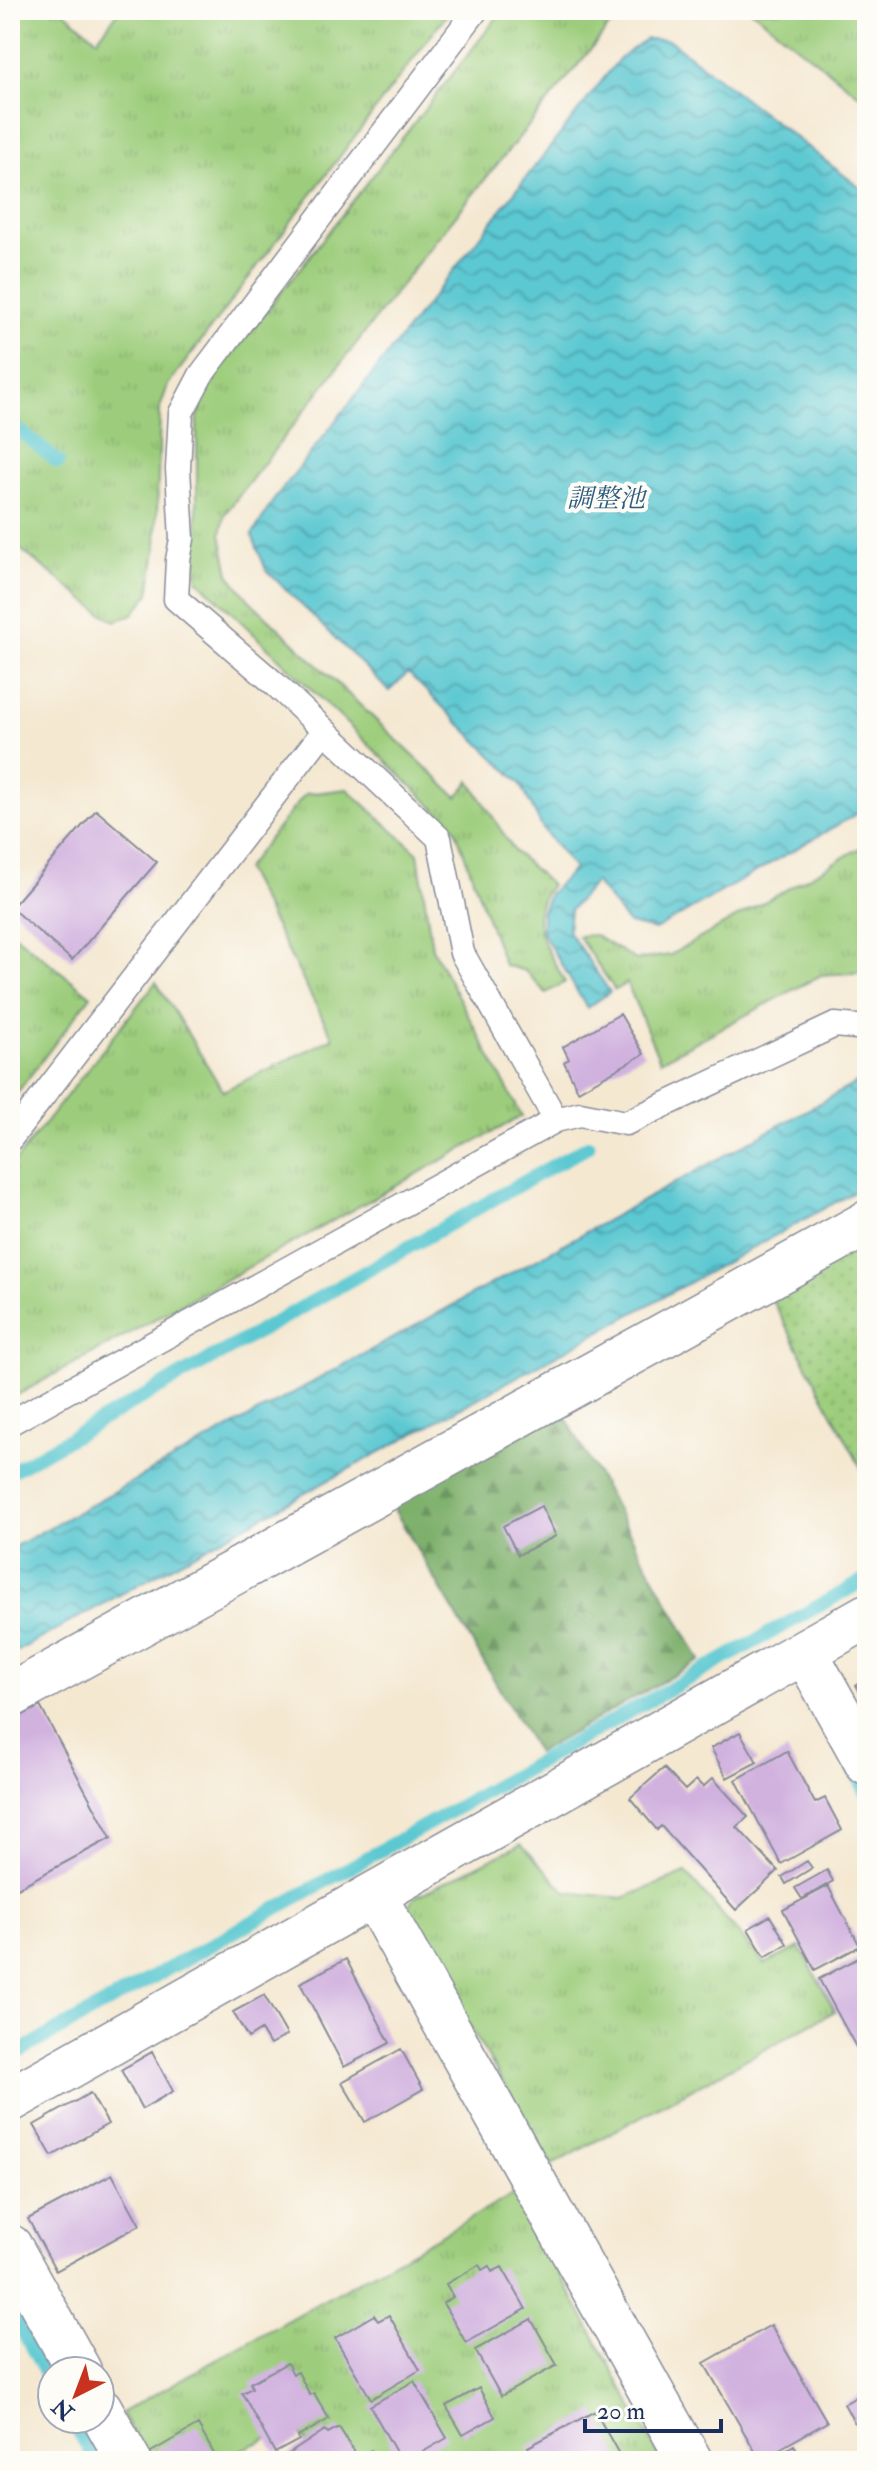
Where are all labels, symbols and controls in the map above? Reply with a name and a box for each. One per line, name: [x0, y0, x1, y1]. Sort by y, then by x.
water label: 調整池: [567, 483, 648, 515]
north arrow: [36, 2355, 116, 2435]
scale bar: [585, 2383, 721, 2433]
text: N: [46, 2392, 81, 2427]
text: 20 m: [597, 2396, 646, 2427]

